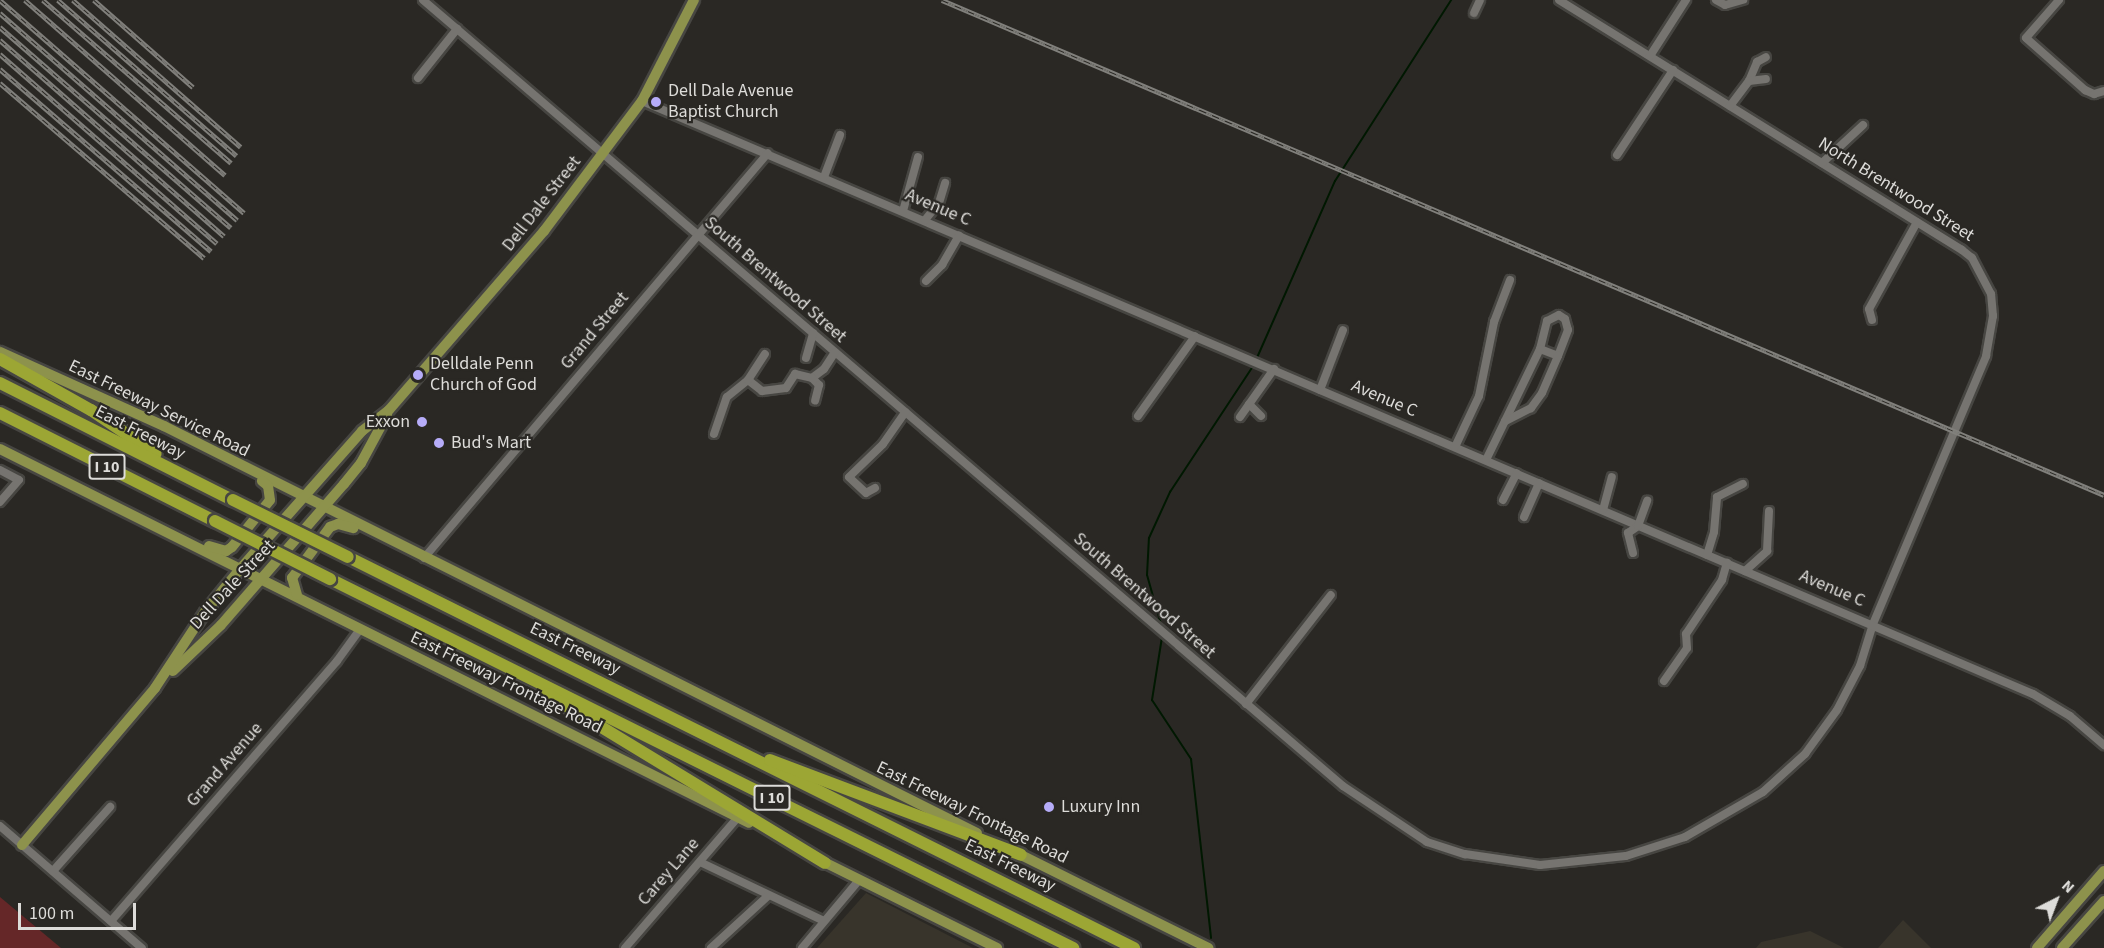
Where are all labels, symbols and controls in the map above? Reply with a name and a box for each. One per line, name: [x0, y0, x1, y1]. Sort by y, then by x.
place label: Dell Dale Avenue Baptist Church: [668, 81, 794, 124]
marker: Dell Dale Avenue Baptist Church: [649, 95, 663, 109]
street label: North Brentwood Street: [1814, 133, 1978, 247]
street label: Dell Dale Street: [498, 152, 586, 256]
street label: Avenue C: [902, 185, 974, 231]
street label: South Brentwood Street: [700, 212, 850, 348]
street label: Grand Street: [556, 288, 634, 374]
place label: Delldale Penn Church of God: [430, 354, 537, 397]
street label: East Freeway Service Road: [65, 356, 253, 462]
marker: Delldale Penn Church of God: [411, 368, 425, 382]
street label: Avenue C: [1348, 376, 1420, 422]
street label: East Freeway: [91, 401, 189, 465]
place label: Exxon: [366, 411, 410, 433]
marker: Exxon: [415, 415, 429, 429]
place label: Bud's Mart: [451, 432, 531, 454]
marker: Bud's Mart: [432, 436, 446, 450]
road number: I 10: [88, 454, 126, 480]
street label: South Brentwood Street: [1069, 528, 1219, 664]
street label: Dell Dale Street: [186, 536, 280, 634]
street label: Avenue C: [1796, 566, 1868, 612]
street label: East Freeway: [526, 618, 624, 680]
street label: East Freeway Frontage Road: [407, 627, 605, 739]
street label: Grand Avenue: [182, 718, 268, 812]
street label: East Freeway Frontage Road: [873, 757, 1071, 869]
road number: I 10: [752, 785, 792, 811]
place label: Luxury Inn: [1061, 796, 1140, 818]
marker: Luxury Inn: [1042, 800, 1056, 814]
street label: Carey Lane: [634, 834, 704, 910]
street label: East Freeway: [961, 835, 1059, 897]
north arrow: [2026, 870, 2086, 930]
text: N: [2057, 875, 2079, 898]
scale bar: [21, 891, 140, 929]
text: 100 m: [29, 901, 74, 926]

